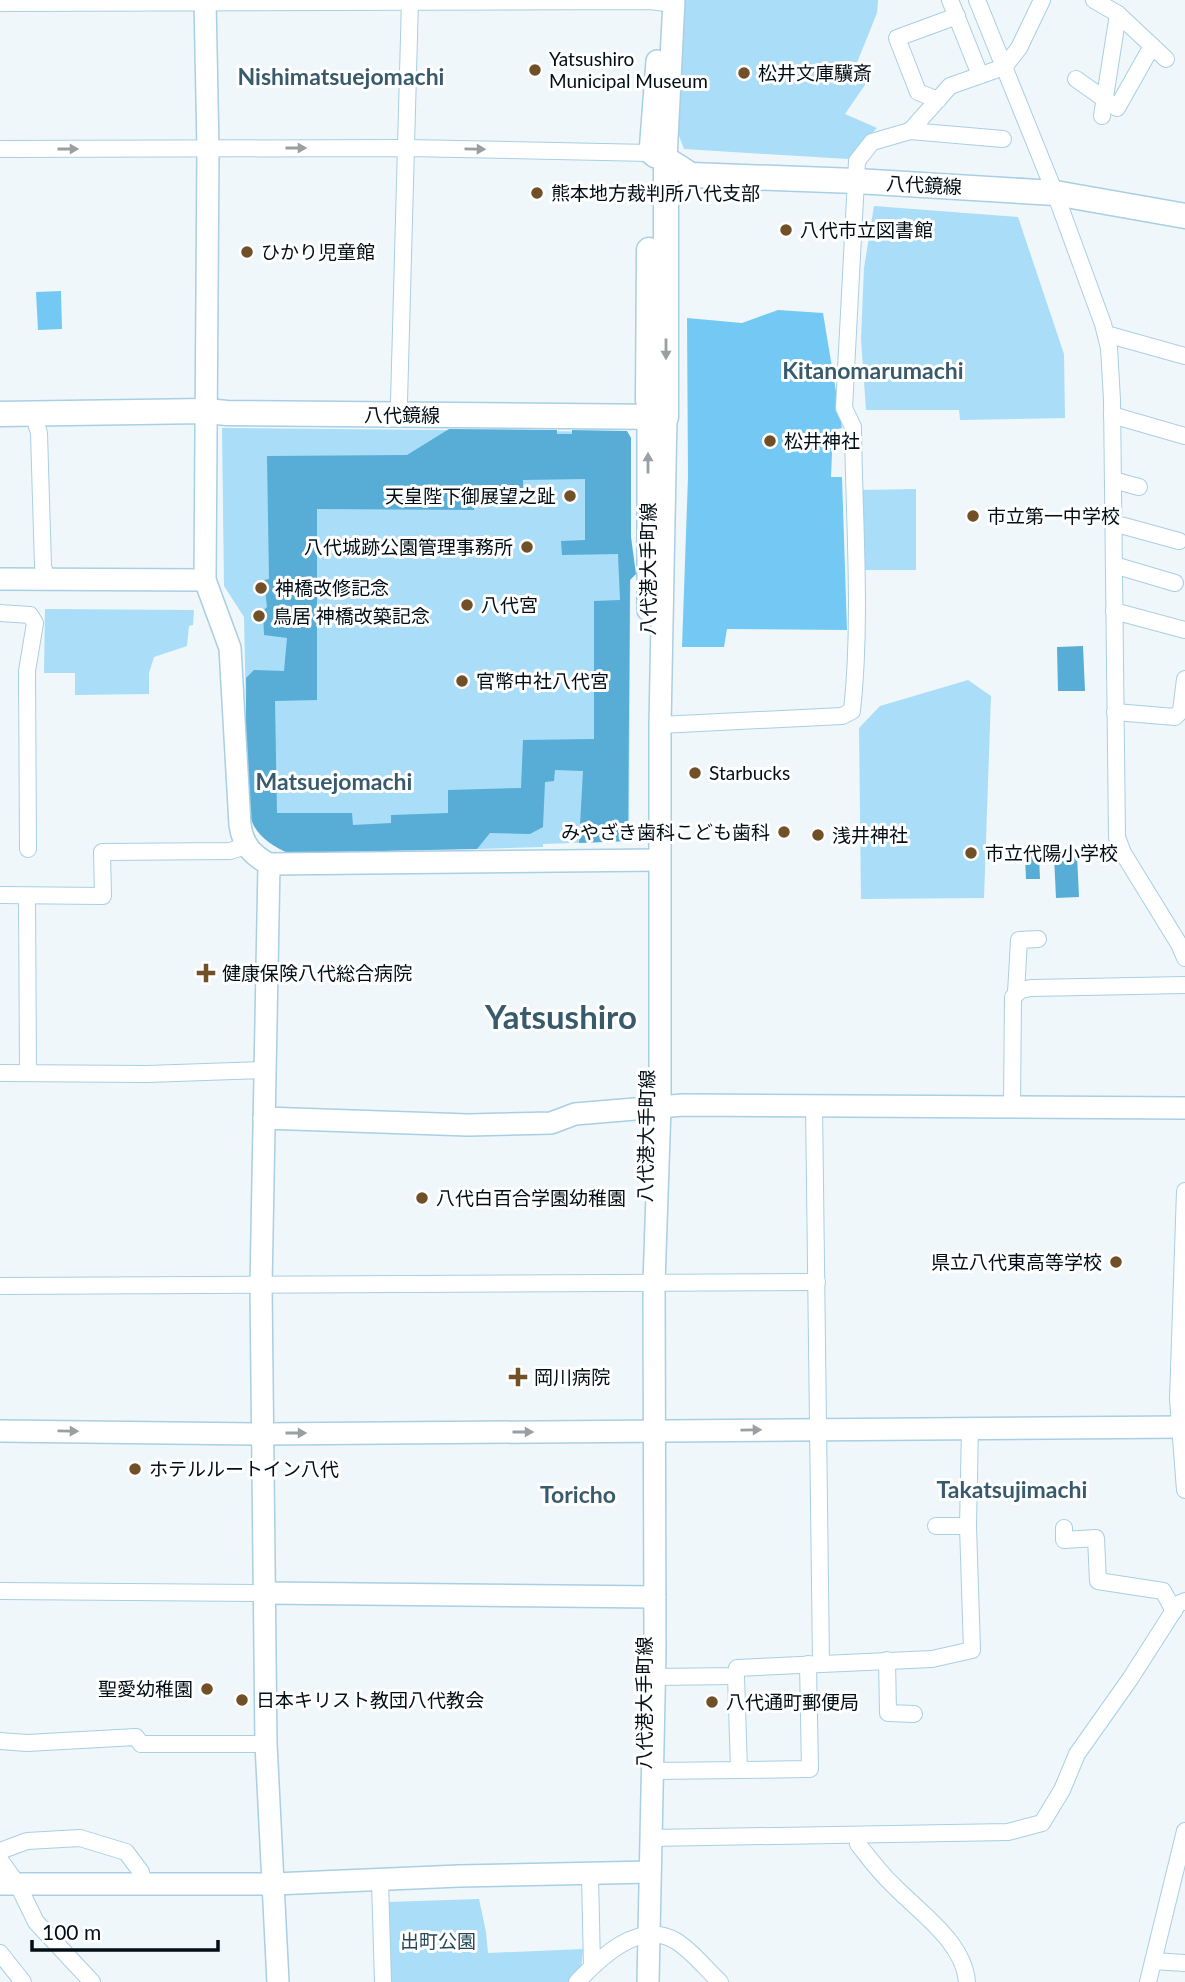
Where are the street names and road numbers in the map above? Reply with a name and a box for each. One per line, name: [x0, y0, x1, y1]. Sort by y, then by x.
street label: 八代鏡線: [885, 171, 963, 198]
street label: 八代鏡線: [364, 403, 440, 426]
street label: 八代港大手町線: [636, 502, 659, 636]
street label: 八代港大手町線: [633, 1069, 658, 1203]
street label: 八代港大手町線: [632, 1636, 655, 1770]

